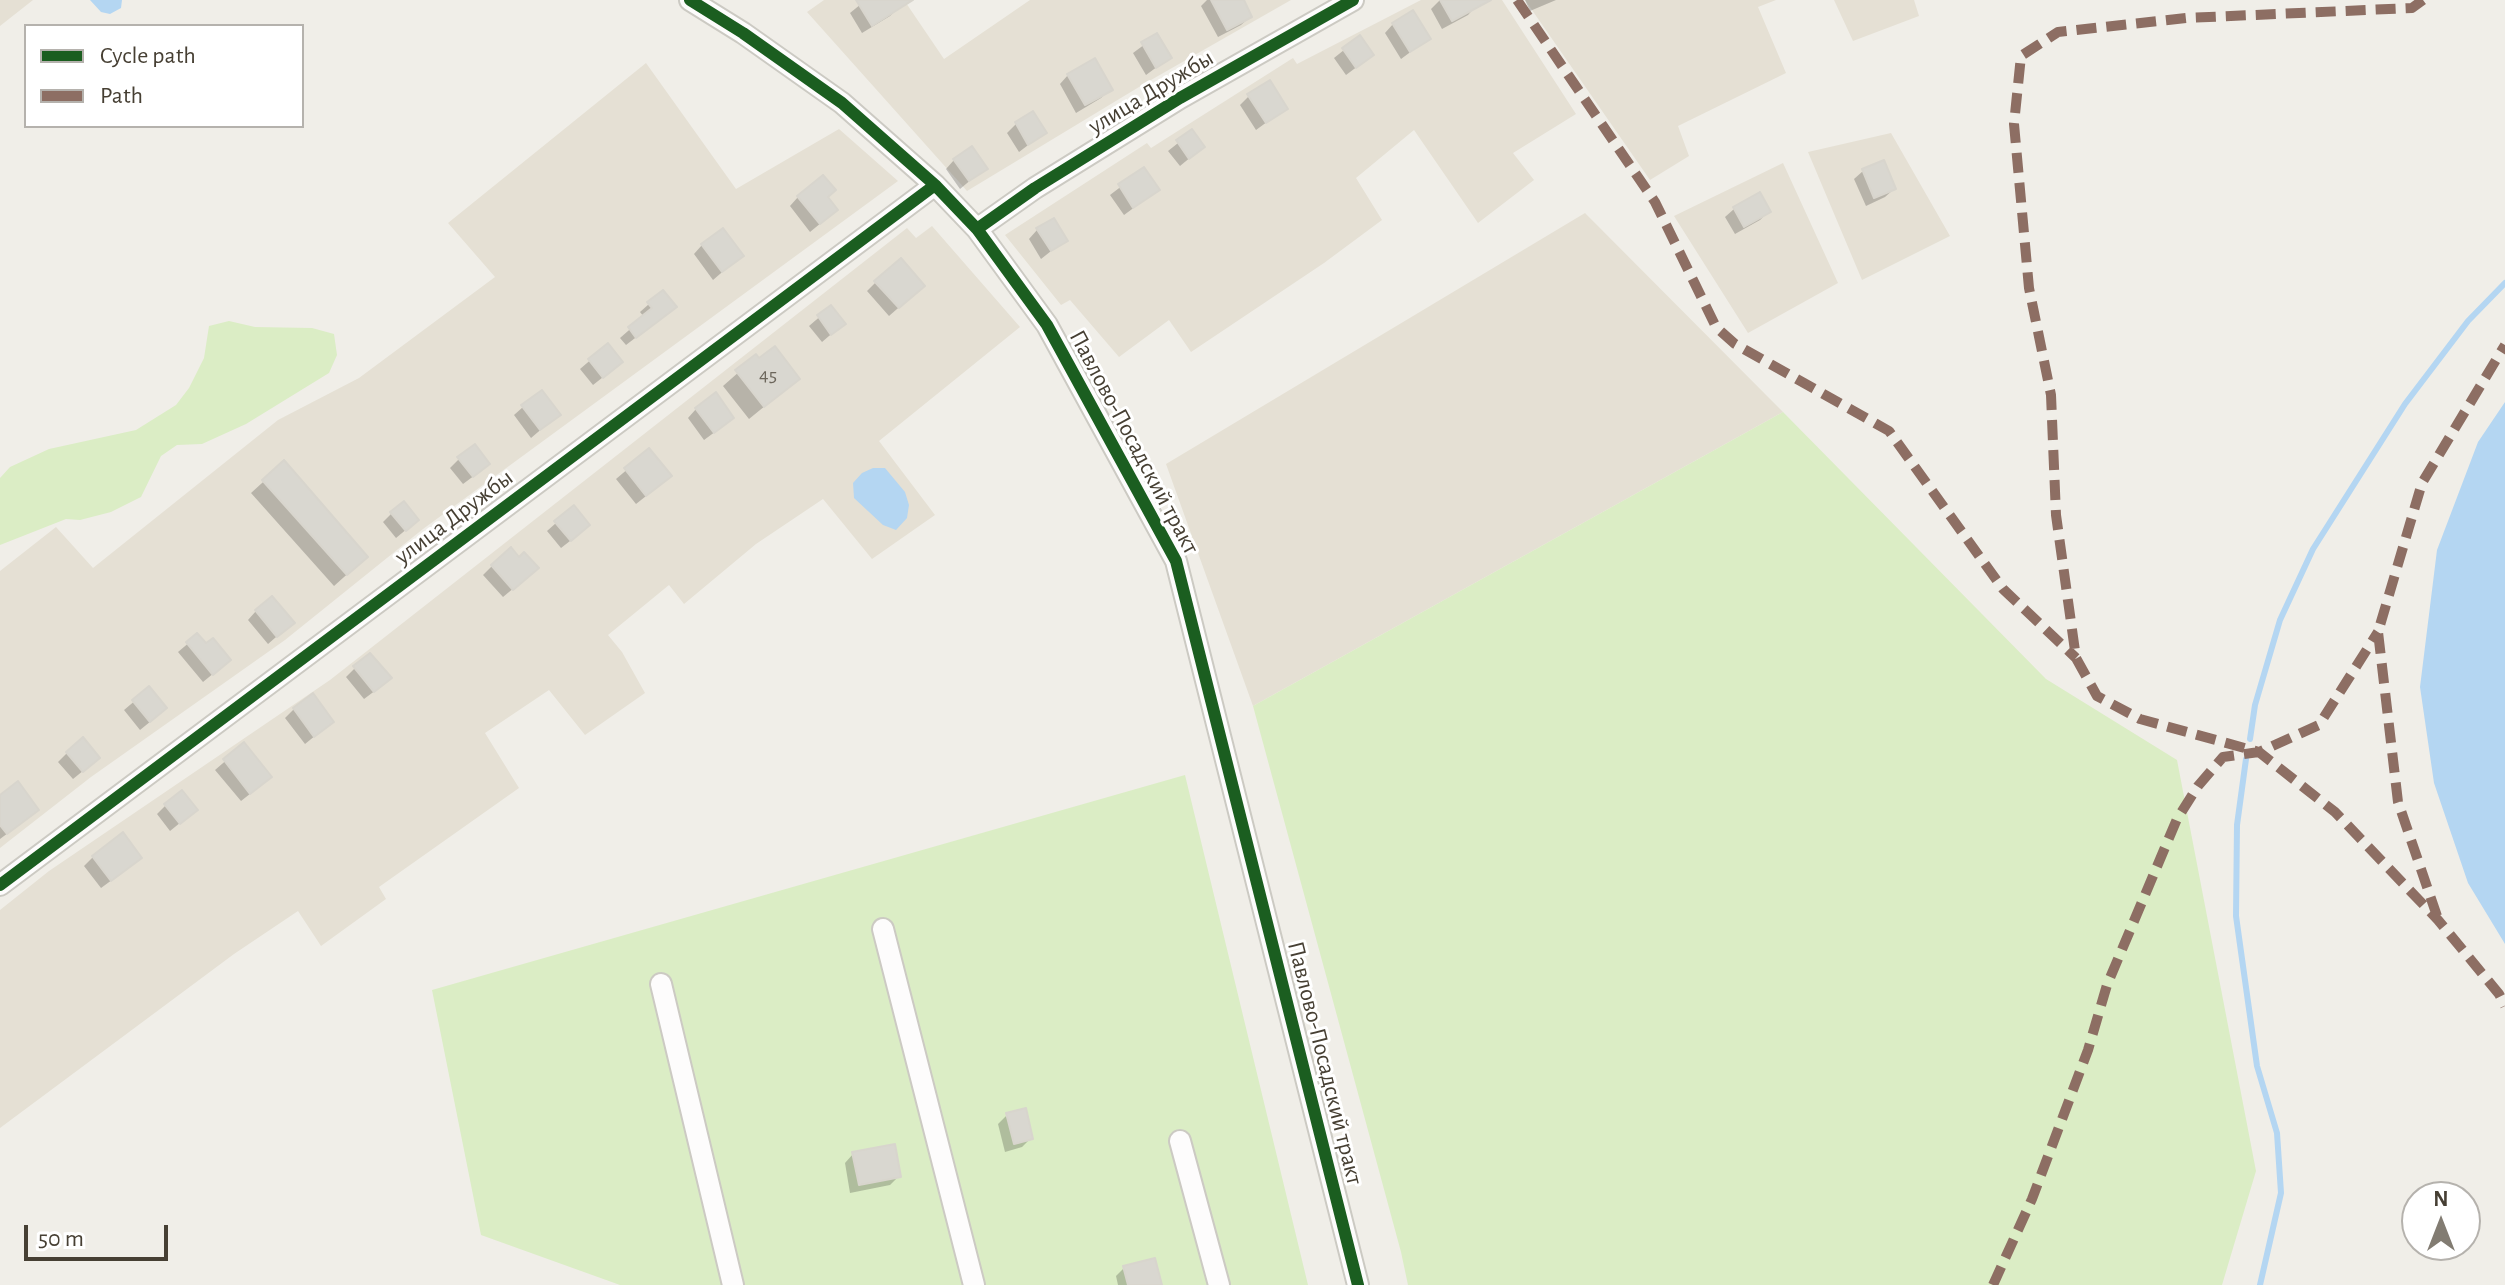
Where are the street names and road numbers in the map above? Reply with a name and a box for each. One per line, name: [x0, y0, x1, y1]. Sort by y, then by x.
street label: улица Дружбы: [1083, 43, 1219, 141]
street label: Павлово-Посадский тракт: [1063, 325, 1205, 559]
street label: улица Дружбы: [389, 463, 519, 571]
street label: Павлово-Посадский тракт: [1281, 938, 1369, 1188]

